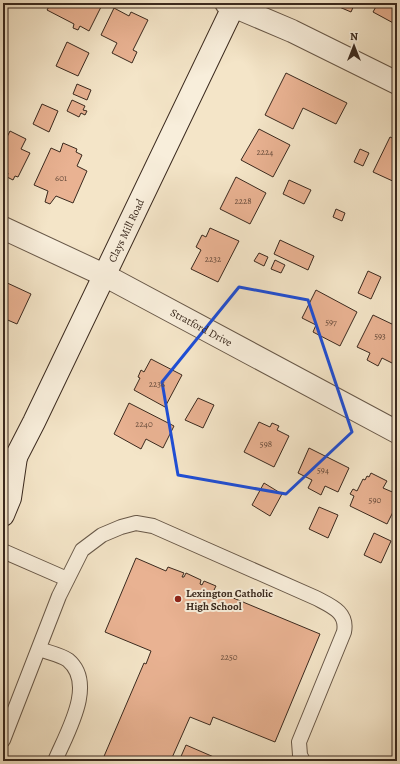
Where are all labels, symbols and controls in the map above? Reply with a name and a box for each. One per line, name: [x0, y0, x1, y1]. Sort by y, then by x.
north arrow: [334, 26, 374, 66]
text: N: [350, 29, 358, 44]
house number: 2224: [257, 146, 273, 158]
house number: 601: [55, 172, 67, 184]
house number: 2228: [234, 195, 252, 207]
street label: Clays Mill Road: [104, 196, 148, 265]
house number: 2232: [205, 253, 222, 265]
street label: Stratford Drive: [168, 305, 235, 350]
house number: 597: [325, 316, 337, 328]
house number: 593: [374, 330, 386, 342]
house number: 2236: [149, 378, 165, 390]
house number: 2240: [135, 418, 153, 430]
house number: 598: [260, 438, 272, 450]
house number: 594: [317, 464, 329, 476]
house number: 590: [369, 494, 382, 506]
place label: Lexington Catholic High School: [186, 586, 273, 614]
marker: Lexington Catholic High School: [173, 594, 183, 604]
house number: 2250: [220, 651, 238, 663]

